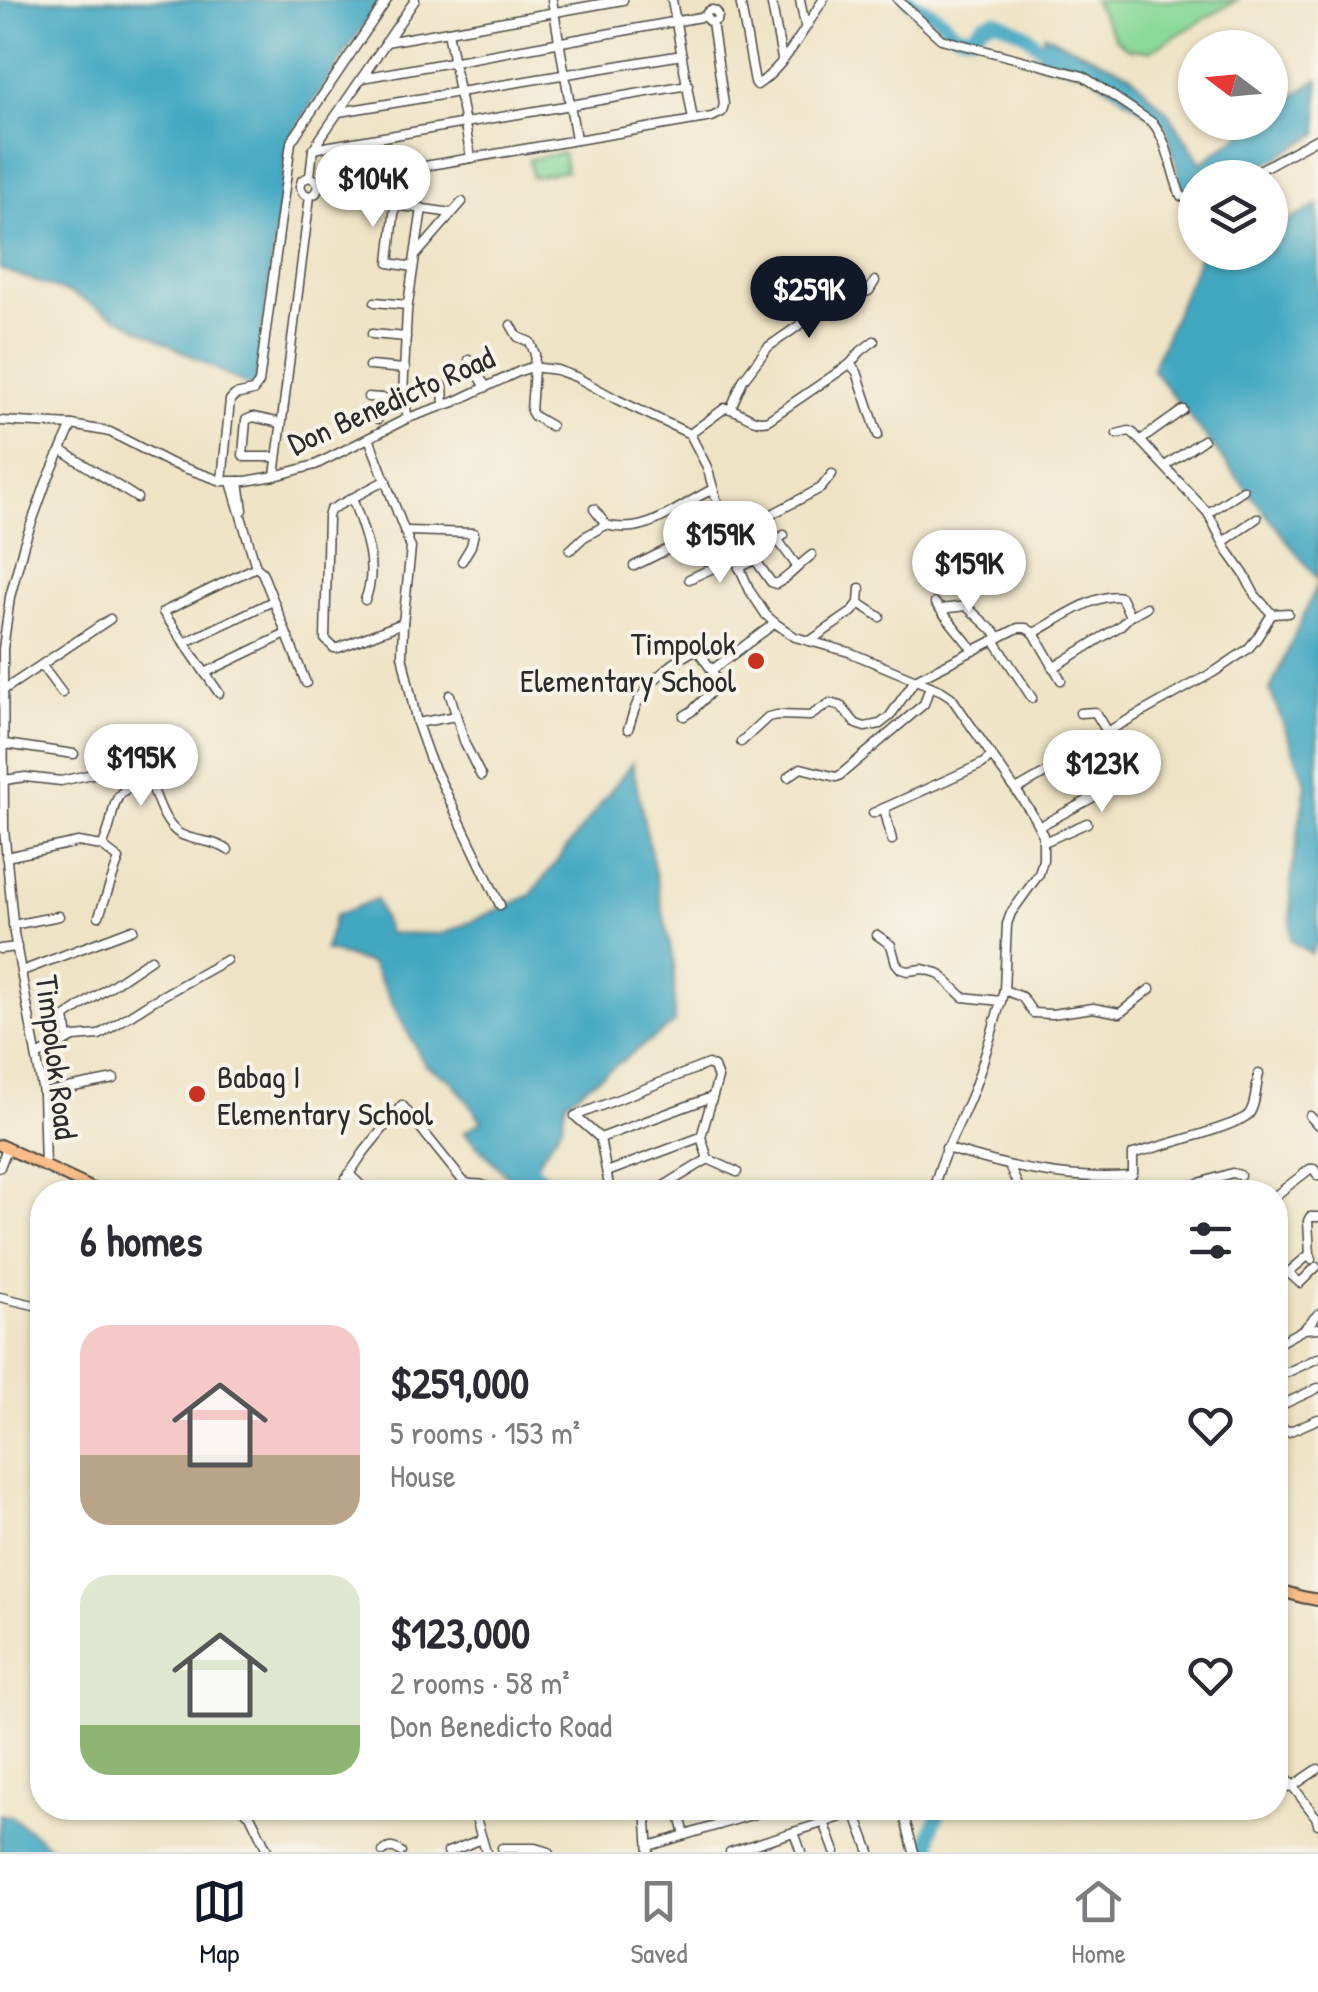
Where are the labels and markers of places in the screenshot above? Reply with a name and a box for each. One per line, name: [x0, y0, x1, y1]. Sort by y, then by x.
pin: $104K: [303, 145, 443, 230]
pin: $259K: [739, 256, 879, 341]
pin: $159K: [650, 501, 790, 586]
pin: $159K: [899, 530, 1039, 615]
place label: Timpolok Elementary School: [520, 622, 736, 702]
marker: Timpolok Elementary School: [745, 650, 767, 672]
pin: $195K: [71, 724, 211, 809]
pin: $123K: [1032, 730, 1172, 815]
place label: Babag I Elementary School: [217, 1055, 433, 1135]
marker: Babag I Elementary School: [186, 1083, 208, 1105]

